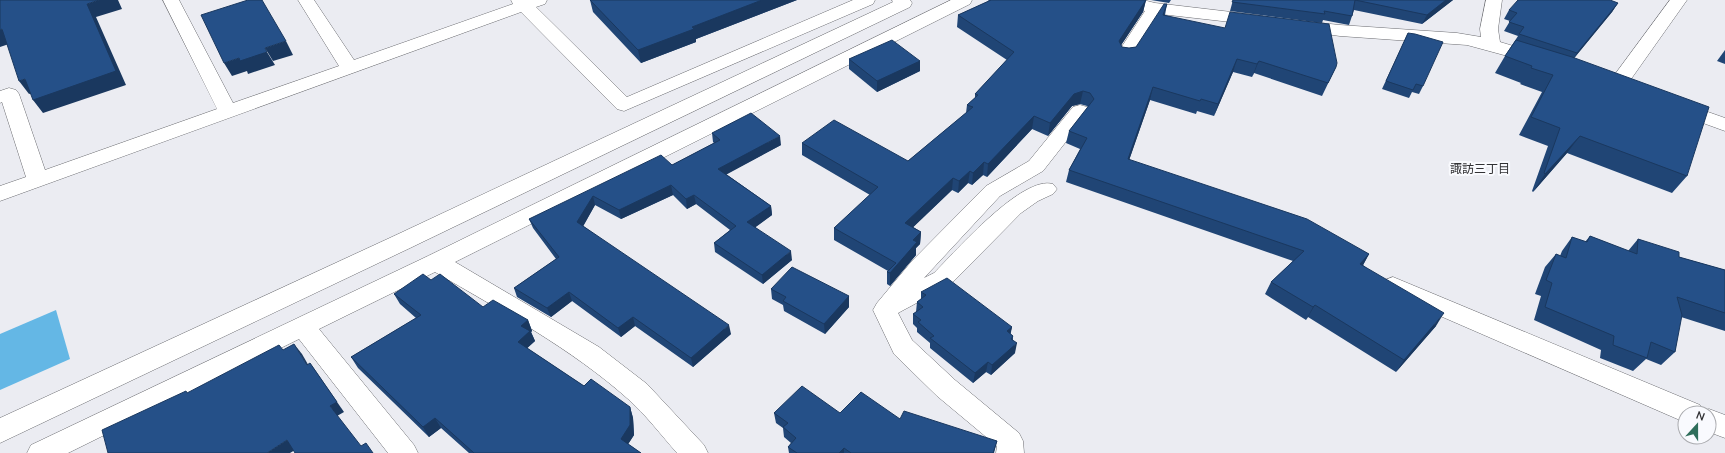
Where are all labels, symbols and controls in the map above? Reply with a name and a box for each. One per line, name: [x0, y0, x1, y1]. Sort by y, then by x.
district label: 諏訪三丁目: [1450, 161, 1510, 176]
north arrow: [1677, 405, 1717, 445]
text: N: [1694, 408, 1707, 424]

